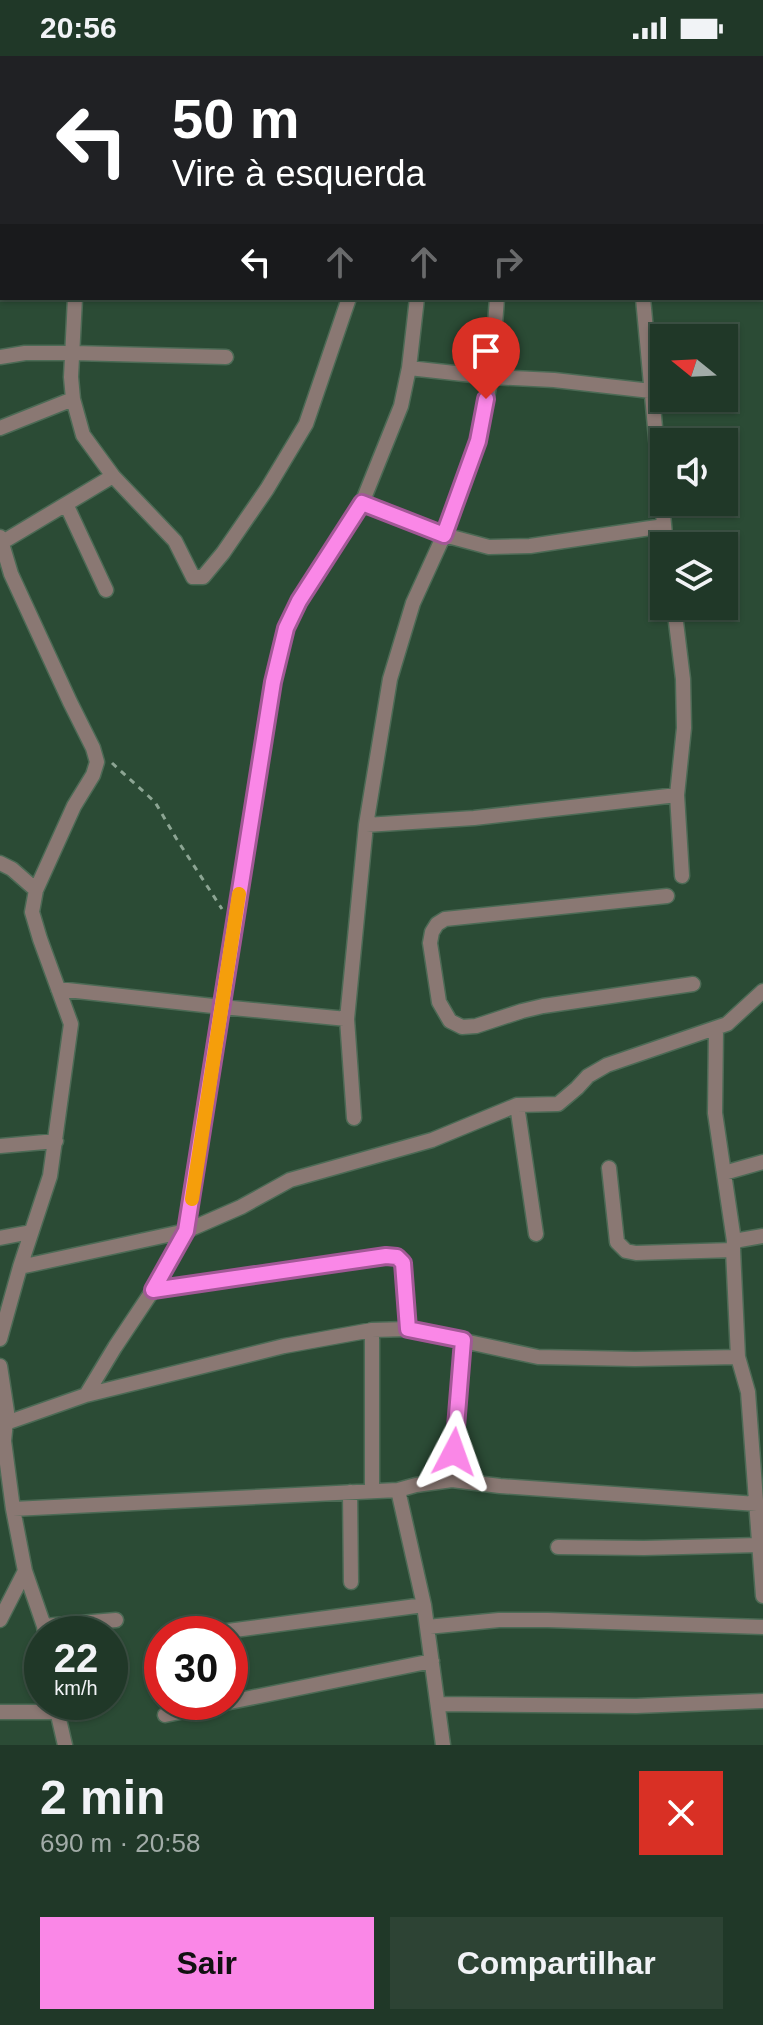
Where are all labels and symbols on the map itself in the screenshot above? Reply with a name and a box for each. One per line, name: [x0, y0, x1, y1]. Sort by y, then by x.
pin: [452, 317, 520, 399]
north arrow: [650, 324, 738, 412]
position arrow: [412, 1410, 496, 1494]
speed limit sign: 30: [144, 1616, 248, 1720]

